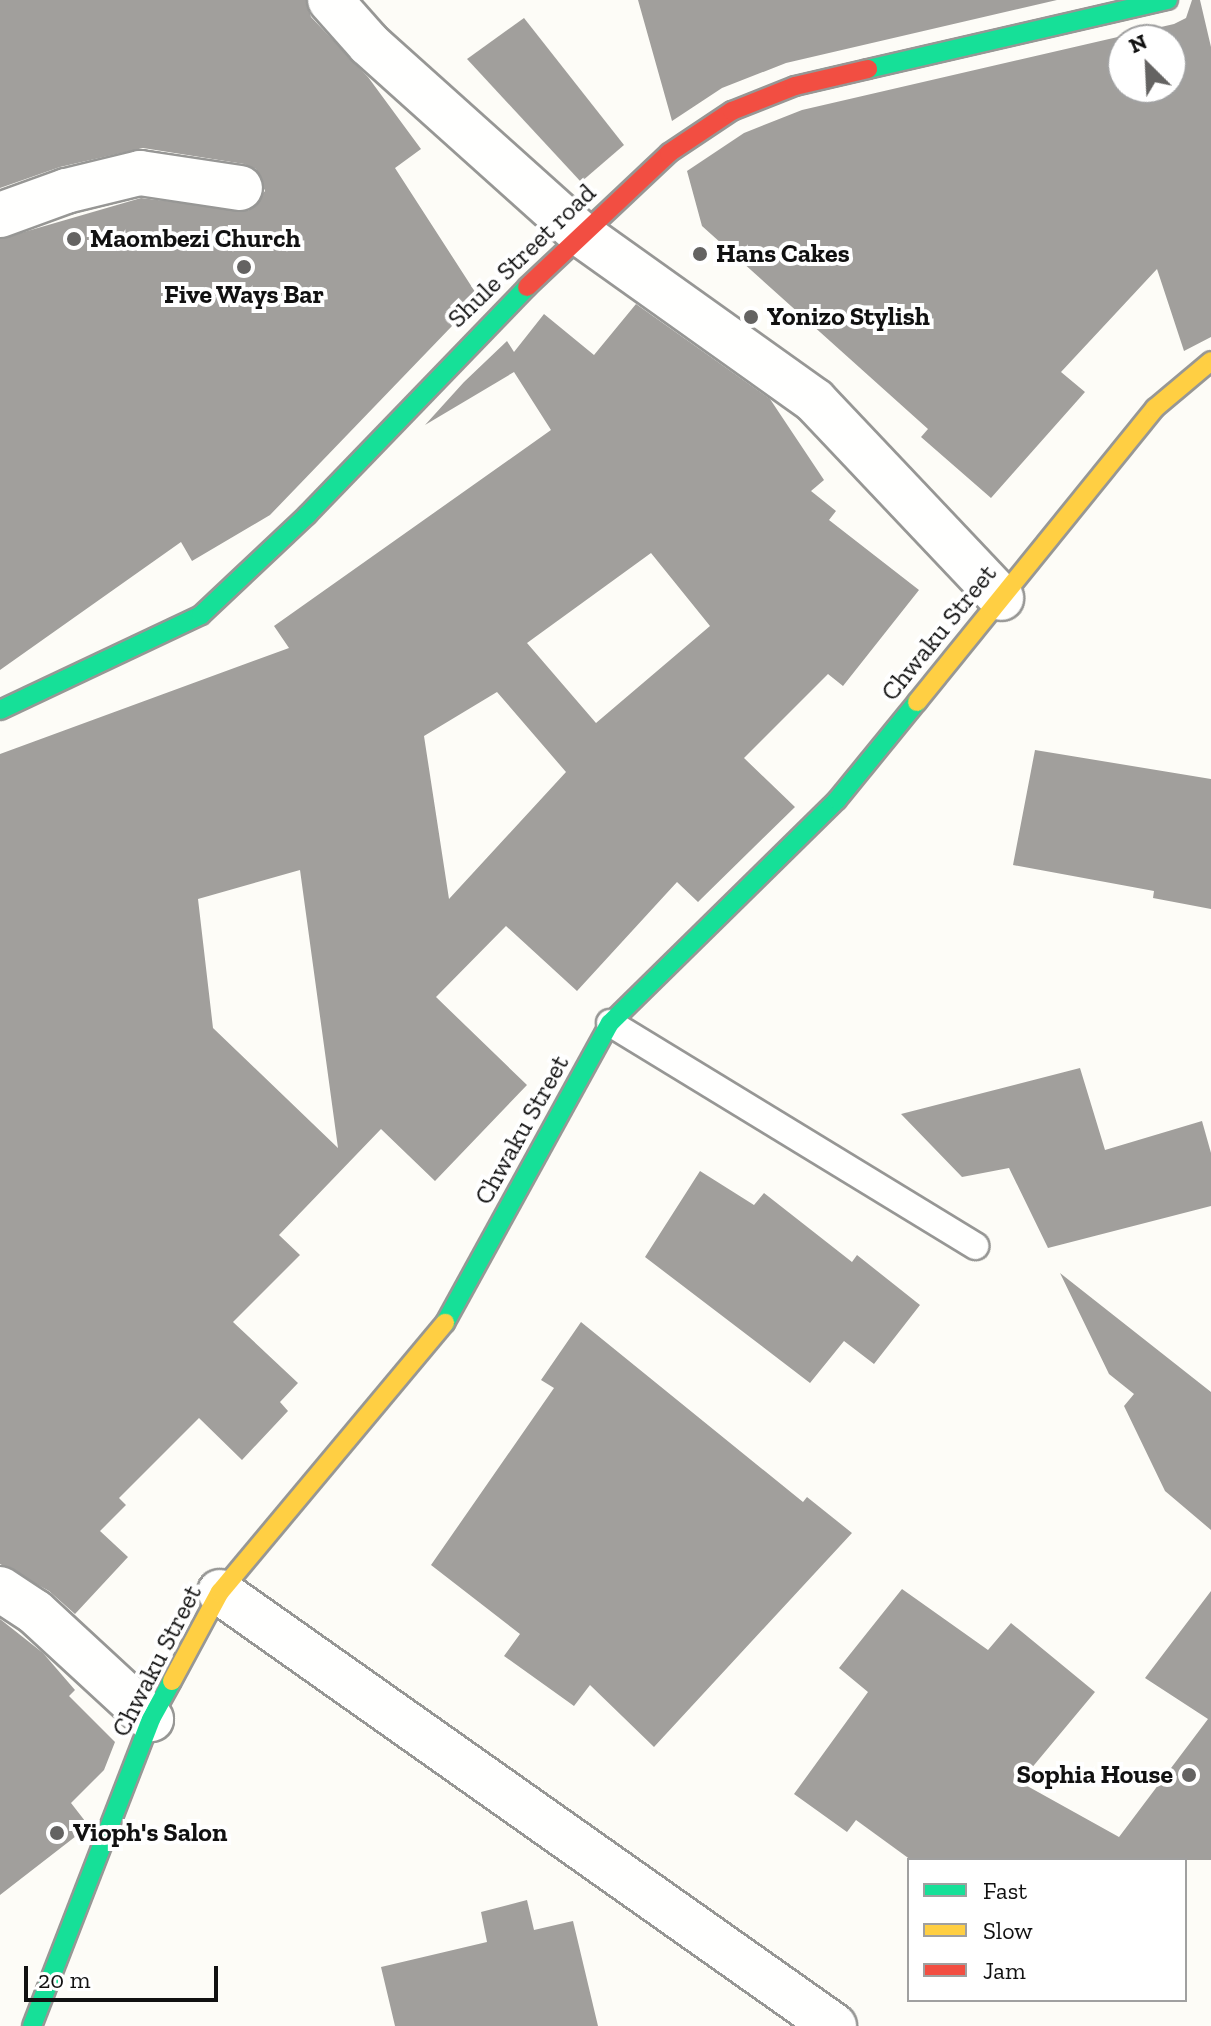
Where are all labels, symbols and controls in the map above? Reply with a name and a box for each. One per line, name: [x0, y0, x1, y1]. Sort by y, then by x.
north arrow: [1107, 24, 1187, 104]
text: N: [1125, 28, 1151, 59]
street label: Shule Street road: [442, 178, 602, 334]
place label: Maombezi Church: [90, 223, 301, 255]
marker: Maombezi Church: [65, 230, 83, 248]
place label: Hans Cakes: [716, 238, 850, 270]
marker: Hans Cakes: [691, 245, 709, 263]
marker: Five Ways Bar: [235, 258, 253, 276]
place label: Five Ways Bar: [164, 279, 324, 311]
place label: Yonizo Stylish: [767, 301, 930, 333]
marker: Yonizo Stylish: [742, 308, 760, 326]
street label: Chwaku Street: [875, 559, 1003, 707]
street label: Chwaku Street: [468, 1050, 576, 1210]
street label: Chwaku Street: [105, 1580, 209, 1742]
place label: Sophia House: [1017, 1759, 1173, 1791]
marker: Sophia House: [1180, 1766, 1198, 1784]
place label: Vioph's Salon: [73, 1817, 227, 1849]
marker: Vioph's Salon: [48, 1824, 66, 1842]
legend: [907, 1858, 1187, 2002]
text: Fast: [983, 1876, 1027, 1905]
text: Slow: [983, 1916, 1033, 1945]
scale bar: [28, 1950, 222, 2000]
text: Jam: [983, 1956, 1026, 1985]
text: 20 m: [38, 1965, 90, 1994]

